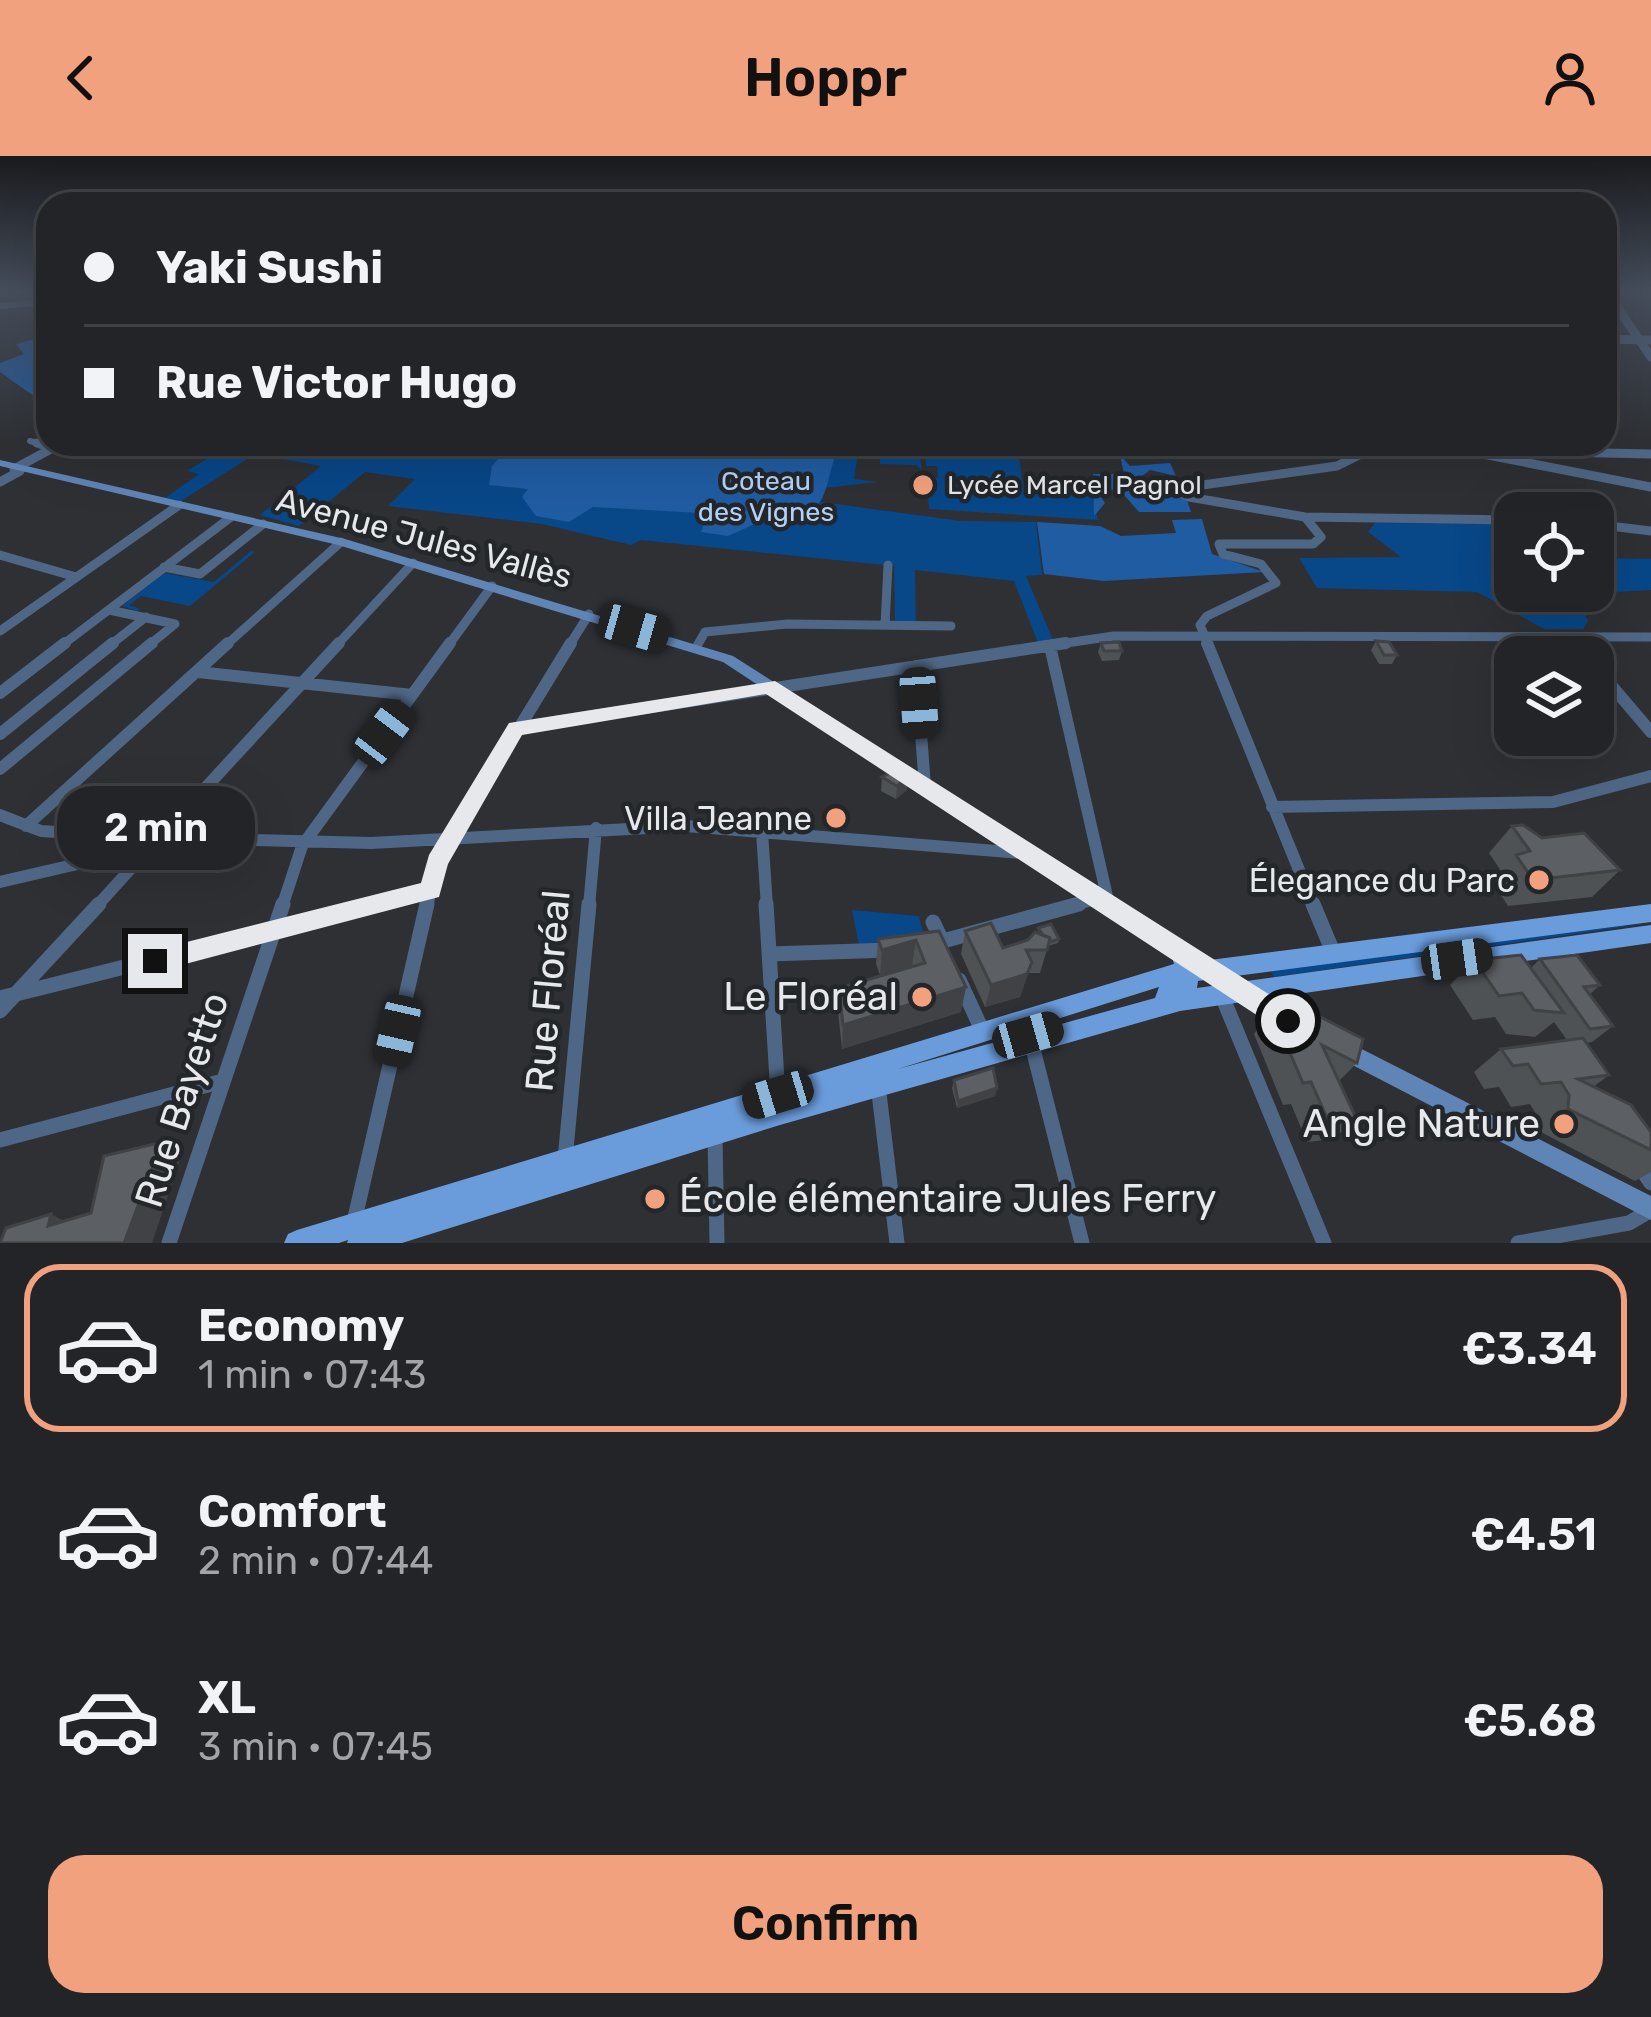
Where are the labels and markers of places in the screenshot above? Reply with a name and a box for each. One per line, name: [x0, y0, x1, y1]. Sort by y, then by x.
place label: Lycée Marcel Pagnol: [947, 469, 1202, 501]
marker: Lycée Marcel Pagnol: [910, 472, 936, 498]
place label: Villa Jeanne: [624, 799, 812, 838]
marker: Villa Jeanne: [823, 805, 849, 831]
place label: Élegance du Parc: [1249, 861, 1515, 900]
marker: Élegance du Parc: [1526, 867, 1552, 893]
place label: Le Floréal: [723, 974, 898, 1020]
marker: Le Floréal: [909, 984, 935, 1010]
place label: Angle Nature: [1303, 1101, 1540, 1147]
marker: Angle Nature: [1551, 1111, 1577, 1137]
place label: École élémentaire Jules Ferry: [679, 1176, 1216, 1222]
marker: École élémentaire Jules Ferry: [642, 1186, 668, 1212]

